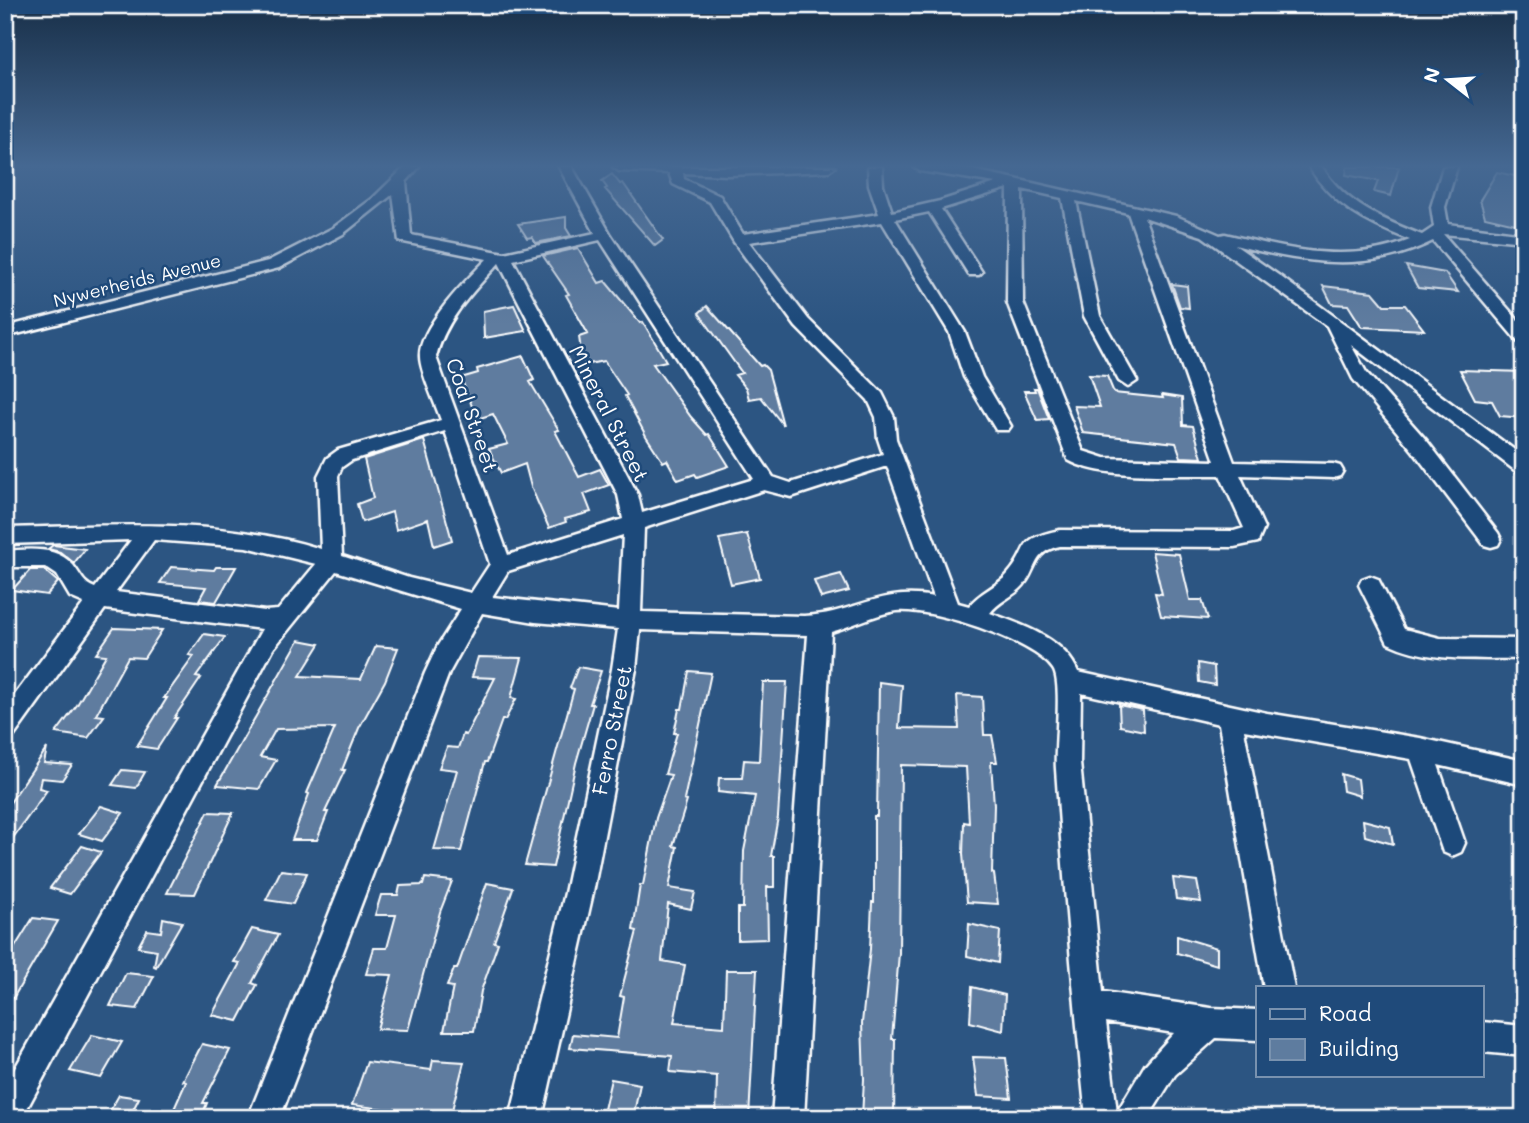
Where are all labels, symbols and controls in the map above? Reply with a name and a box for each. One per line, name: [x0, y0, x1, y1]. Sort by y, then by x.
north arrow: [1414, 46, 1484, 116]
text: N: [1417, 64, 1445, 85]
street label: Nywerheids Avenue: [51, 248, 223, 312]
street label: Mineral Street: [564, 340, 656, 486]
street label: Coal Street: [441, 354, 505, 476]
street label: Ferro Street: [585, 663, 637, 797]
legend: [1256, 986, 1484, 1078]
text: Road: [1319, 999, 1371, 1026]
text: Building: [1319, 1034, 1399, 1061]

